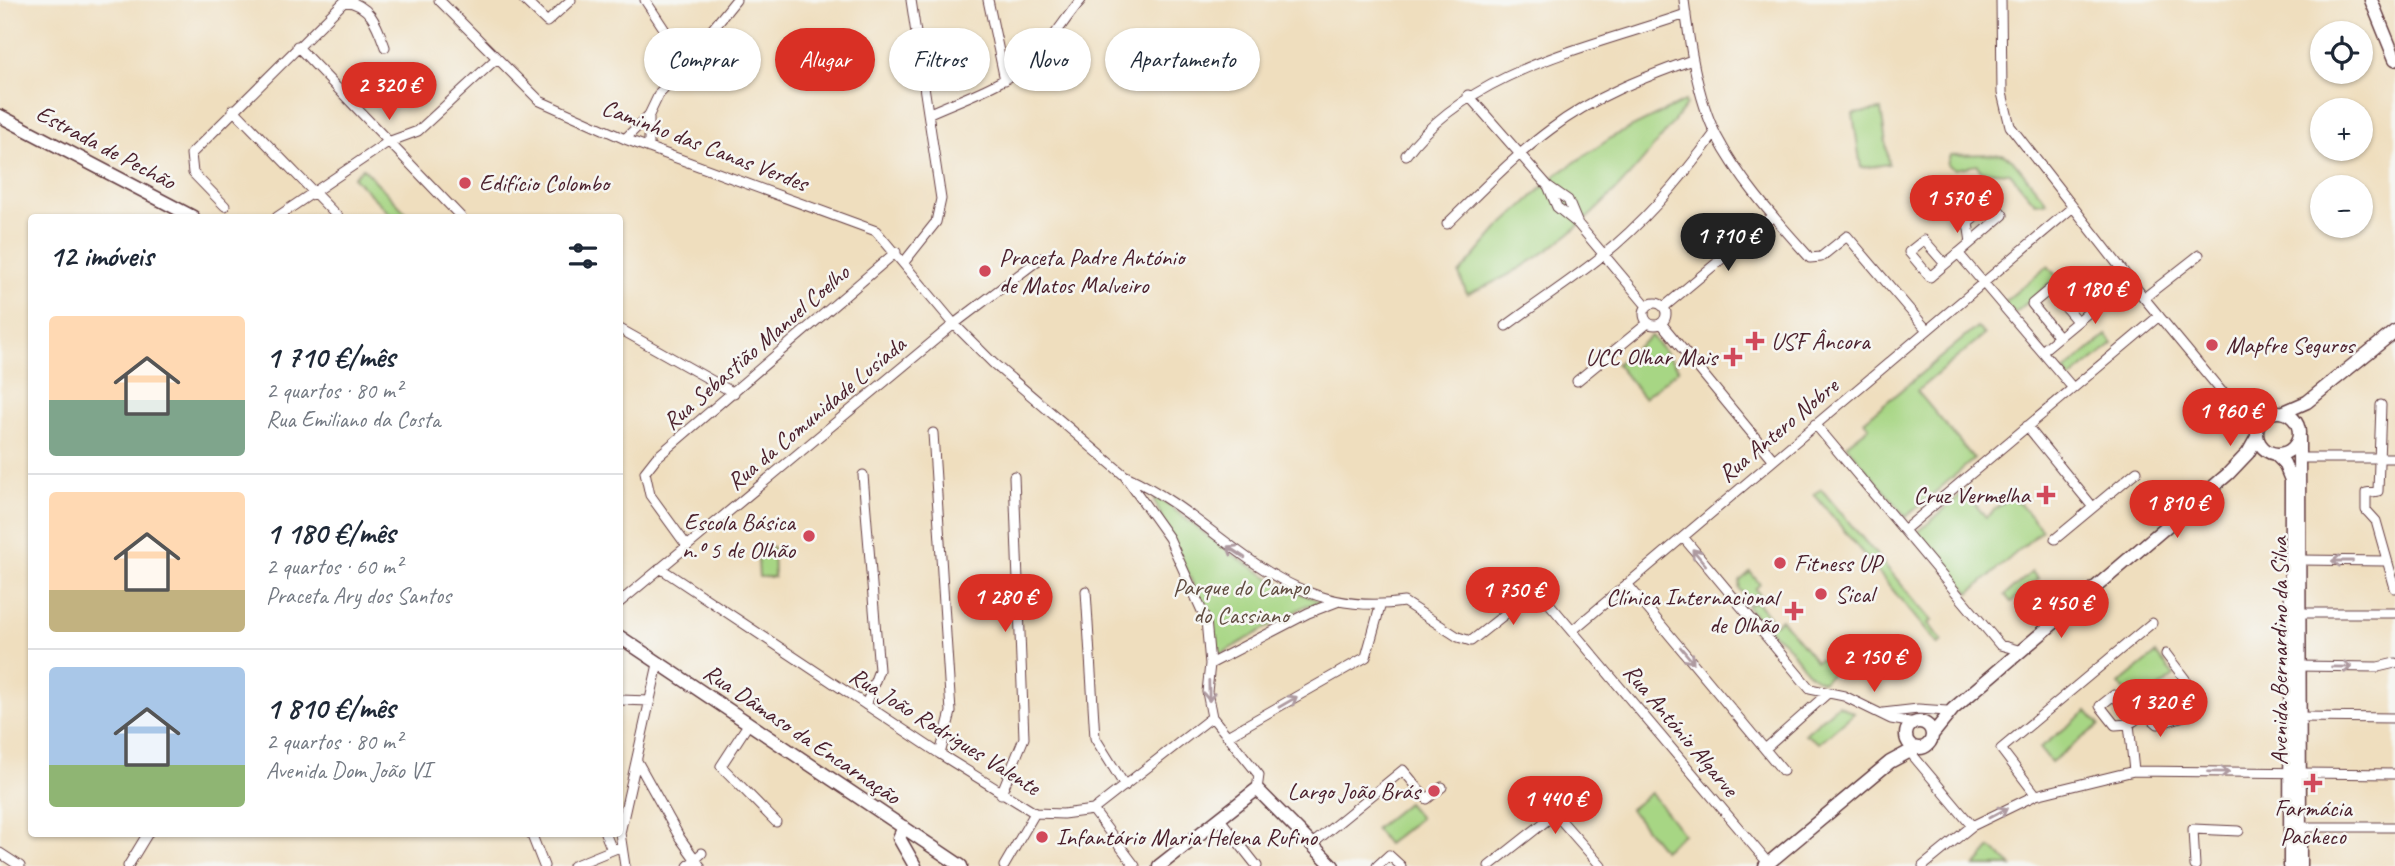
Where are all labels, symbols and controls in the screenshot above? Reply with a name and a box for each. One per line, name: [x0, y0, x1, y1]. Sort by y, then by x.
map controls: [2310, 21, 2373, 238]
button: locate: [2310, 21, 2373, 84]
chip: Comprar: [644, 28, 761, 91]
chip: Alugar: [775, 28, 875, 91]
chip: Filtros: [889, 28, 990, 91]
chip: Novo: [1004, 28, 1091, 91]
chip: Apartamento: [1105, 28, 1260, 91]
pin: 2 320 €: [324, 62, 454, 122]
text: 2 320 €: [358, 70, 420, 99]
street label: Caminho das Canas Verdes: [598, 92, 815, 199]
street label: Estrada de Pechão: [31, 98, 182, 197]
button: +: [2310, 98, 2373, 161]
place label: Edifício Colombo: [479, 168, 612, 198]
marker: Edifício Colombo: [457, 175, 473, 191]
button: −: [2310, 175, 2373, 238]
pin: 1 570 €: [1892, 176, 2022, 235]
text: 1 570 €: [1926, 183, 1988, 212]
pin: 1 710 €: [1663, 214, 1793, 273]
text: 1 710 €: [1697, 221, 1759, 250]
text: 12 imóveis: [49, 237, 153, 275]
icon: filters: [564, 237, 602, 275]
place label: Praceta Padre António de Matos Malveiro: [999, 242, 1187, 300]
street label: Rua Sebastião Manuel Coelho: [657, 257, 857, 436]
marker: Praceta Padre António de Matos Malveiro: [977, 263, 993, 279]
pin: 1 180 €: [2030, 266, 2160, 326]
text: 1 180 €: [2064, 274, 2126, 303]
place label: USF Âncora: [1771, 326, 1871, 356]
street label: Rua da Comunidade Lusíada: [720, 328, 913, 497]
place label: Mapfre Seguros: [2226, 330, 2356, 360]
marker: USF Âncora: [1745, 331, 1765, 351]
marker: Mapfre Seguros: [2204, 337, 2220, 353]
text: 1 710 €/mês: [266, 338, 395, 376]
place label: UCC Olhar Mais: [1585, 342, 1720, 372]
icon: home: [105, 344, 189, 428]
marker: UCC Olhar Mais: [1723, 347, 1743, 367]
street label: Rua Antero Nobre: [1712, 370, 1846, 489]
text: 2 quartos · 80 m²: [266, 376, 402, 405]
pin: 1 960 €: [2165, 388, 2295, 448]
text: 1 960 €: [2198, 396, 2262, 425]
text: Rua Emiliano da Costa: [266, 405, 440, 434]
place label: Cruz Vermelha: [1914, 480, 2031, 510]
pin: 1 810 €: [2112, 480, 2242, 540]
marker: Cruz Vermelha: [2036, 485, 2056, 505]
text: 1 810 €: [2146, 488, 2208, 517]
place label: Escola Básica n.º 5 de Olhão: [681, 507, 797, 565]
text: 1 180 €/mês: [266, 514, 395, 552]
icon: home: [105, 520, 189, 604]
marker: Escola Básica n.º 5 de Olhão: [801, 528, 817, 544]
street label: Avenida Bernardino da Silva: [2264, 535, 2294, 765]
one-way arrow: [1226, 544, 1246, 558]
one-way arrow: [1692, 548, 1707, 566]
place label: Fitness UP: [1794, 548, 1885, 578]
text: 2 quartos · 60 m²: [266, 552, 402, 581]
one-way arrow: [2331, 554, 2354, 568]
marker: Fitness UP: [1772, 555, 1788, 571]
pin: 1 750 €: [1448, 568, 1578, 627]
park label: Parque do Campo do Cassiano: [1173, 572, 1311, 630]
pin: 1 280 €: [940, 574, 1070, 634]
text: 1 750 €: [1482, 575, 1544, 604]
place label: Sical: [1835, 579, 1878, 609]
pin: 2 450 €: [1996, 580, 2126, 640]
text: Praceta Ary dos Santos: [266, 581, 451, 610]
text: 1 280 €: [974, 582, 1036, 611]
place label: Clínica Internacional de Olhão: [1606, 582, 1782, 640]
marker: Sical: [1813, 586, 1829, 602]
text: 2 450 €: [2030, 588, 2092, 617]
marker: Clínica Internacional de Olhão: [1784, 601, 1804, 621]
pin: 2 150 €: [1809, 634, 1939, 694]
text: 2 150 €: [1843, 642, 1905, 671]
one-way arrow: [1679, 646, 1694, 664]
street label: Rua Dâmaso da Encarnação: [698, 657, 908, 812]
street label: Rua António Algarve: [1617, 658, 1747, 804]
street label: Rua João Rodrigues Valente: [844, 660, 1048, 803]
one-way arrow: [2330, 660, 2353, 673]
one-way arrow: [1202, 679, 1215, 702]
pin: 1 320 €: [2095, 680, 2225, 739]
text: 1 320 €: [2129, 687, 2191, 716]
text: 1 810 €/mês: [266, 689, 395, 727]
one-way arrow: [1278, 694, 1298, 708]
icon: home: [105, 695, 189, 779]
text: 2 quartos · 80 m²: [266, 727, 402, 756]
text: Avenida Dom João VI: [266, 756, 431, 785]
one-way arrow: [2207, 765, 2230, 779]
marker: Farmácia Pacheco: [2305, 775, 2321, 791]
place label: Largo João Brás: [1287, 776, 1423, 806]
pin: 1 440 €: [1490, 776, 1620, 836]
marker: Largo João Brás: [1426, 783, 1442, 799]
text: 1 440 €: [1524, 784, 1586, 813]
place label: Farmácia Pacheco: [2274, 793, 2353, 851]
one-way arrow: [1987, 805, 2008, 819]
place label: Infantário Maria Helena Rufino: [1056, 822, 1319, 852]
marker: Infantário Maria Helena Rufino: [1034, 829, 1050, 845]

